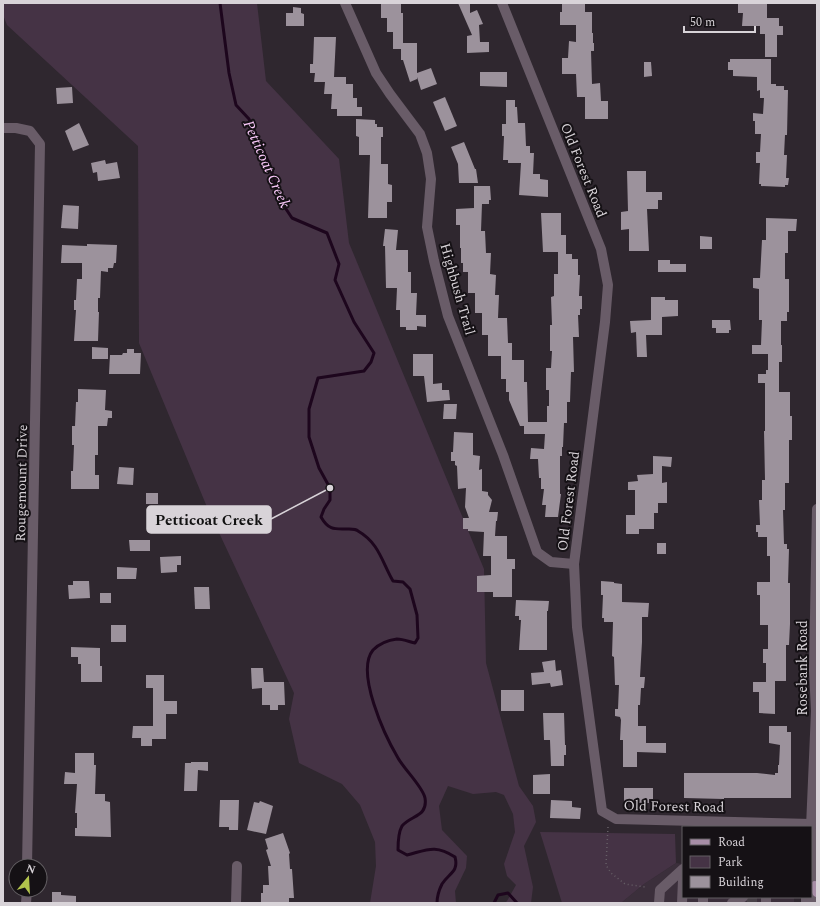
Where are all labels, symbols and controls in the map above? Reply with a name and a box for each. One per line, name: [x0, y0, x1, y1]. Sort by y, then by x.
scale bar: [684, 8, 755, 34]
text: 50 m: [690, 13, 715, 32]
water label: Petticoat Creek: [237, 116, 296, 212]
street label: Old Forest Road: [555, 120, 612, 221]
street label: Highbush Trail: [434, 241, 481, 338]
street label: Rougemount Drive: [10, 424, 33, 542]
street label: Old Forest Road: [552, 450, 585, 552]
callout: Petticoat Creek: [147, 506, 271, 533]
text: Petticoat Creek: [155, 509, 263, 532]
street label: Rosebank Road: [792, 620, 813, 716]
street label: Old Forest Road: [623, 795, 725, 818]
legend: [682, 826, 812, 898]
text: Road: [718, 833, 745, 852]
text: Park: [718, 853, 743, 872]
north arrow: [8, 858, 48, 898]
text: N: [24, 859, 38, 878]
text: Building: [718, 873, 764, 892]

